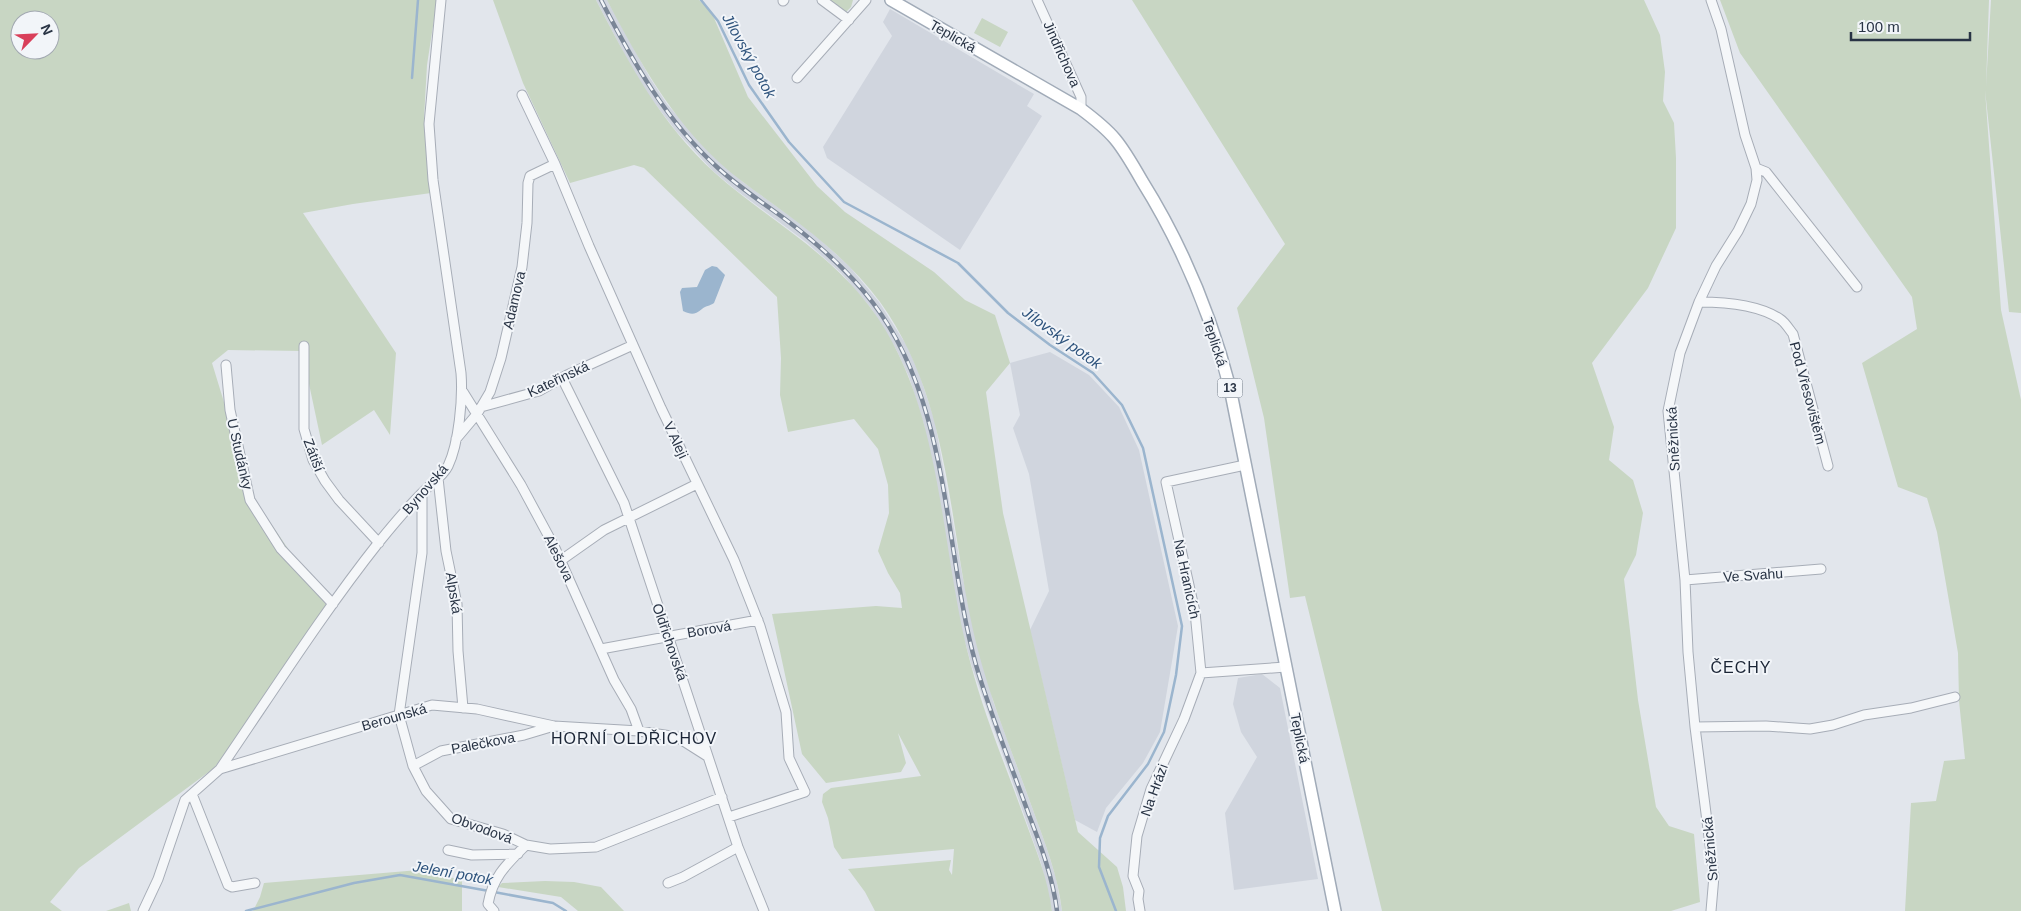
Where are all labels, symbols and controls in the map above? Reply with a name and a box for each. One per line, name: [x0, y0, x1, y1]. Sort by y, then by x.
north arrow: [10, 10, 60, 60]
water label: Jílovský potok: [719, 10, 780, 102]
scale bar: [1851, 10, 1970, 42]
street label: Teplická: [927, 16, 979, 56]
street label: Jindřichova: [1040, 18, 1084, 90]
text: 100 m: [1858, 18, 1900, 35]
text: N: [38, 22, 56, 38]
street label: Adamova: [500, 269, 528, 331]
water label: Jílovský potok: [1018, 302, 1107, 373]
street label: Teplická: [1200, 315, 1230, 369]
street label: Pod Vřesovištěm: [1787, 340, 1829, 446]
street label: Kateřinská: [525, 358, 592, 400]
road number: 13: [1218, 378, 1242, 398]
street label: Sněžnická: [1663, 406, 1683, 472]
street label: U Studánky: [224, 417, 256, 491]
street label: V Aleji: [661, 419, 691, 461]
street label: Zátiší: [300, 436, 328, 474]
street label: Bynovská: [399, 461, 451, 517]
street label: Alešova: [541, 532, 577, 584]
street label: Na Hranicích: [1171, 538, 1203, 620]
street label: Ve Svahu: [1723, 565, 1783, 585]
street label: Alpská: [443, 571, 465, 615]
street label: Oldřichovská: [649, 601, 691, 683]
street label: Borová: [686, 617, 732, 641]
district label: ČECHY: [1710, 658, 1772, 676]
street label: Berounská: [360, 700, 429, 734]
street label: Teplická: [1287, 712, 1313, 765]
street label: Palečkova: [450, 729, 516, 757]
district label: HORNÍ OLDŘICHOV: [551, 729, 717, 747]
street label: Na Hrázi: [1137, 762, 1171, 818]
street label: Obvodová: [449, 810, 515, 847]
street label: Sněžnická: [1699, 816, 1721, 882]
water label: Jelení potok: [411, 857, 496, 888]

